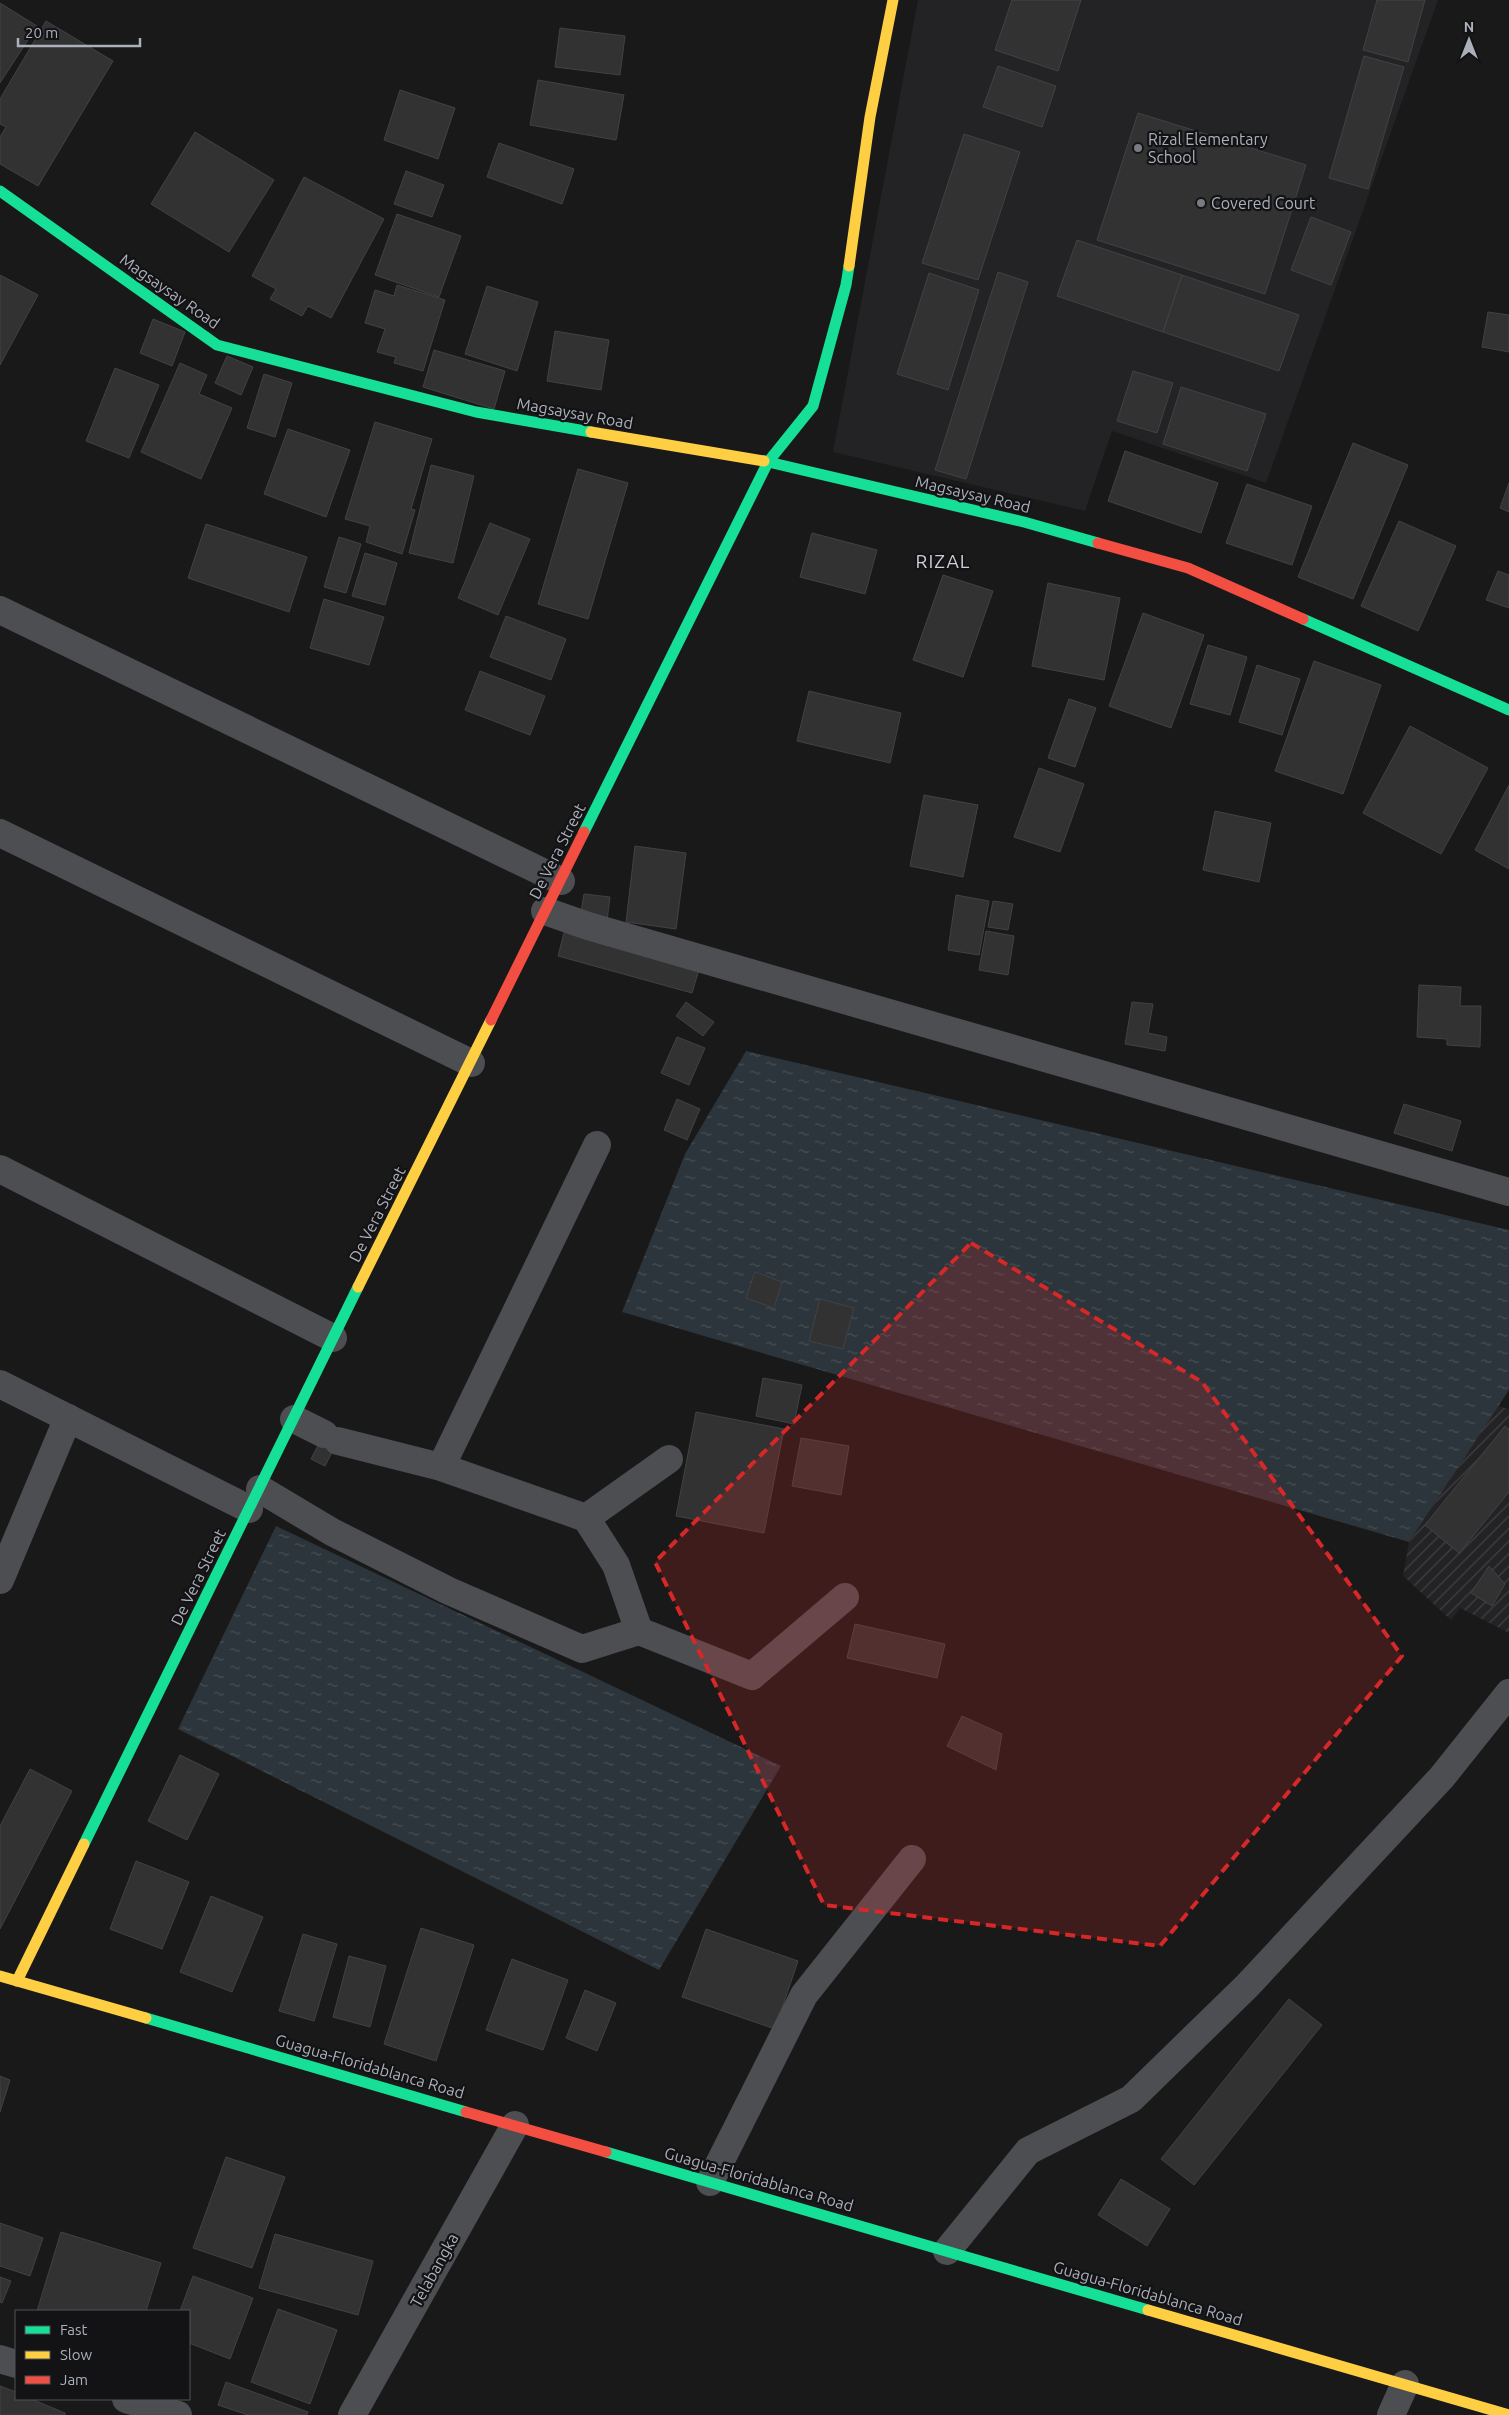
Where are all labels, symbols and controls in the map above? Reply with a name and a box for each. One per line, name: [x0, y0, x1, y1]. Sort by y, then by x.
scale bar: [18, 15, 140, 47]
north arrow: [1444, 15, 1494, 65]
text: N: [1464, 19, 1474, 35]
text: 20 m: [25, 24, 58, 41]
place label: Rizal Elementary School: [1148, 130, 1268, 166]
marker: Rizal Elementary School: [1132, 142, 1144, 154]
place label: Covered Court: [1211, 194, 1316, 212]
marker: Covered Court: [1195, 197, 1207, 209]
street label: Magsaysay Road: [117, 250, 223, 332]
street label: Magsaysay Road: [516, 394, 634, 432]
street label: Magsaysay Road: [914, 472, 1032, 516]
district label: RIZAL: [916, 550, 970, 572]
street label: De Vera Street: [525, 800, 589, 902]
street label: De Vera Street: [345, 1163, 409, 1265]
street label: De Vera Street: [167, 1525, 229, 1628]
street label: Guagua-Floridablanca Road: [273, 2030, 467, 2102]
street label: Guagua-Floridablanca Road: [662, 2143, 856, 2215]
street label: Telabangka: [406, 2230, 462, 2310]
street label: Guagua-Floridablanca Road: [1051, 2257, 1245, 2329]
legend: [15, 2310, 190, 2400]
text: Fast: [60, 2321, 88, 2338]
text: Slow: [60, 2346, 93, 2363]
text: Jam: [60, 2371, 88, 2388]

